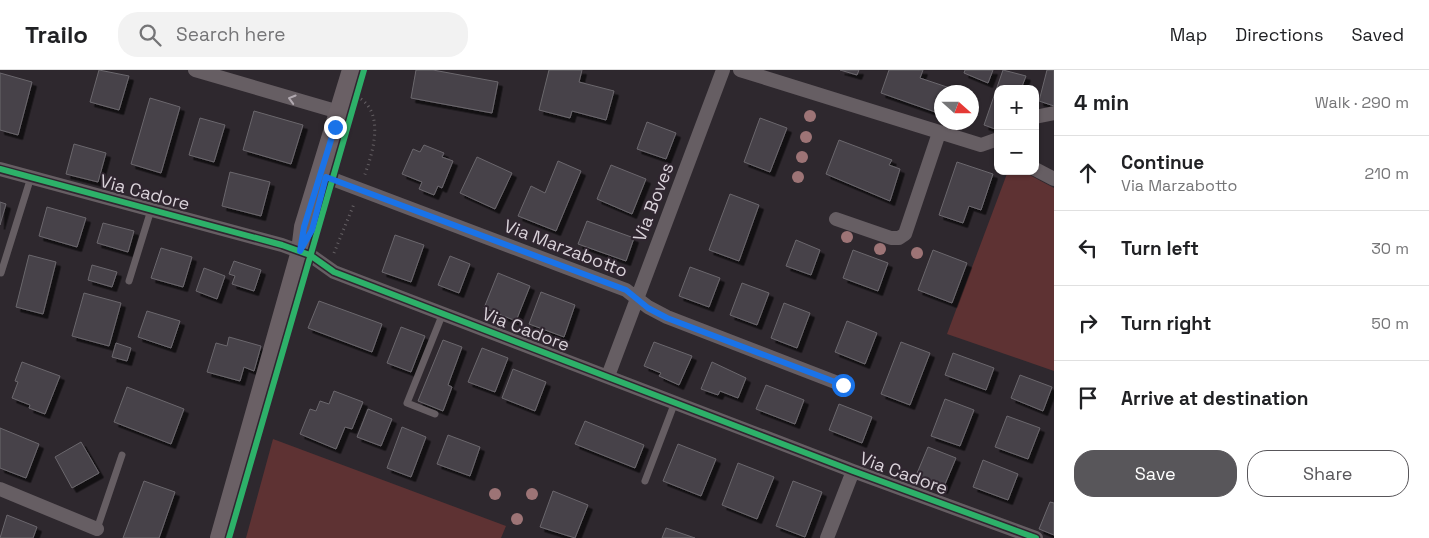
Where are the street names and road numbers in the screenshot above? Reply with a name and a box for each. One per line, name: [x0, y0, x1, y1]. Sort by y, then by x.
street label: Via Boves: [627, 159, 679, 245]
street label: Via Cadore: [98, 169, 192, 215]
street label: Via Marzabotto: [501, 214, 631, 282]
street label: Via Cadore: [479, 302, 573, 356]
street label: Via Cadore: [857, 446, 951, 500]

